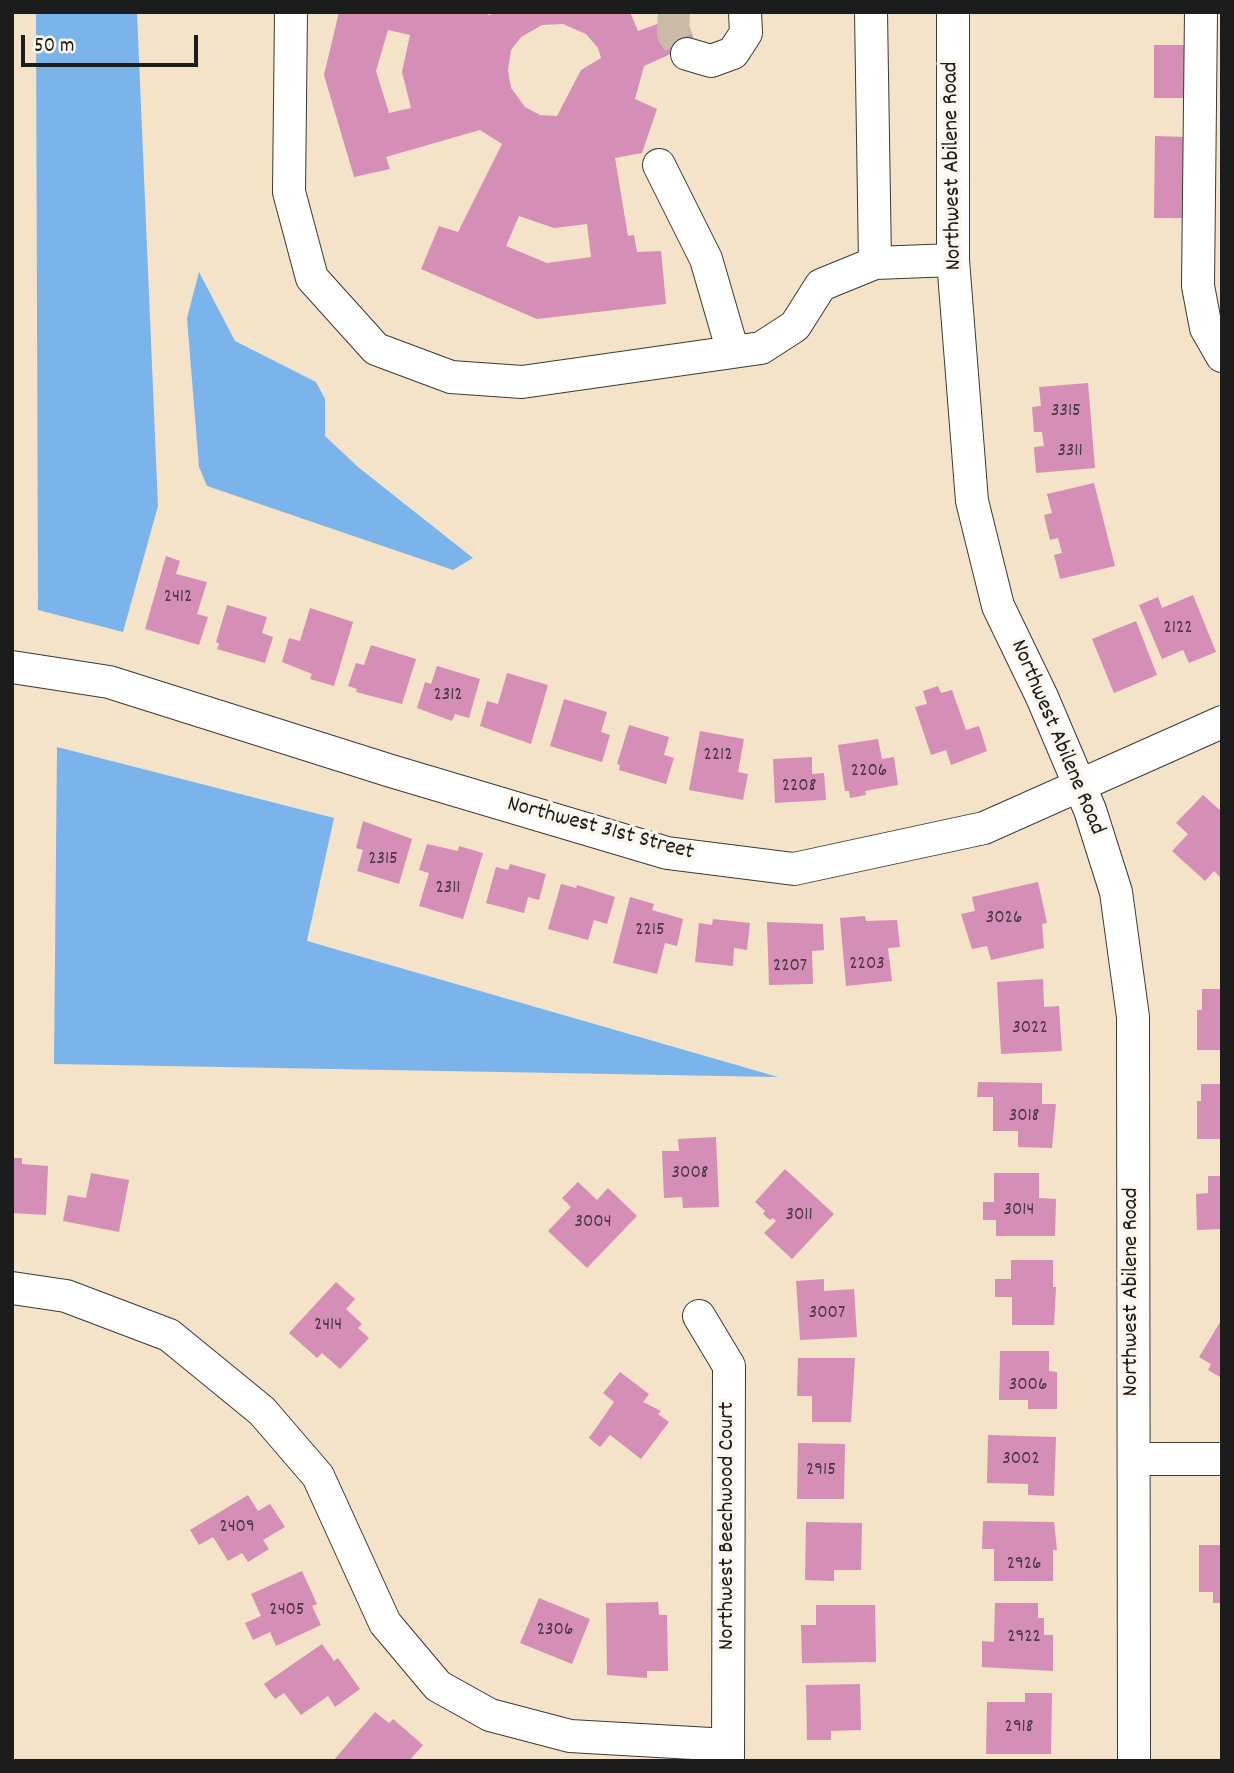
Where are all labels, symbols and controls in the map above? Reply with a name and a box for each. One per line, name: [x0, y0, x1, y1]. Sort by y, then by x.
scale bar: [24, 21, 201, 65]
text: 50 m: [34, 32, 74, 62]
street label: Northwest Abilene Road: [938, 61, 970, 271]
house number: 3315: [1051, 401, 1081, 423]
house number: 3311: [1057, 441, 1083, 463]
house number: 2412: [164, 587, 192, 609]
house number: 2122: [1163, 618, 1193, 640]
street label: Northwest Abilene Road: [1002, 636, 1110, 840]
house number: 2312: [433, 685, 463, 707]
house number: 2212: [703, 745, 733, 767]
house number: 2206: [851, 761, 887, 783]
house number: 2208: [782, 776, 816, 798]
street label: Northwest 31st Street: [504, 792, 696, 868]
house number: 2315: [368, 849, 398, 871]
house number: 2311: [435, 878, 461, 900]
house number: 3026: [986, 908, 1022, 930]
house number: 2215: [635, 920, 665, 942]
house number: 2203: [849, 954, 885, 976]
house number: 2207: [773, 956, 807, 978]
house number: 3022: [1012, 1018, 1048, 1040]
house number: 3018: [1009, 1106, 1039, 1128]
house number: 3008: [672, 1163, 708, 1185]
street label: Northwest Abilene Road: [1119, 1188, 1147, 1396]
house number: 3014: [1004, 1200, 1034, 1222]
house number: 3011: [785, 1205, 813, 1227]
house number: 3004: [574, 1212, 612, 1234]
house number: 3007: [809, 1303, 845, 1325]
house number: 2414: [314, 1315, 342, 1337]
house number: 3006: [1009, 1375, 1047, 1397]
street label: Northwest Beechwood Court: [715, 1402, 743, 1650]
house number: 3002: [1002, 1449, 1040, 1471]
house number: 2915: [806, 1460, 836, 1482]
house number: 2409: [219, 1517, 255, 1539]
house number: 2926: [1007, 1554, 1041, 1576]
house number: 2405: [269, 1600, 305, 1622]
house number: 2306: [537, 1620, 573, 1642]
house number: 2922: [1007, 1627, 1041, 1649]
house number: 2918: [1005, 1717, 1033, 1739]

